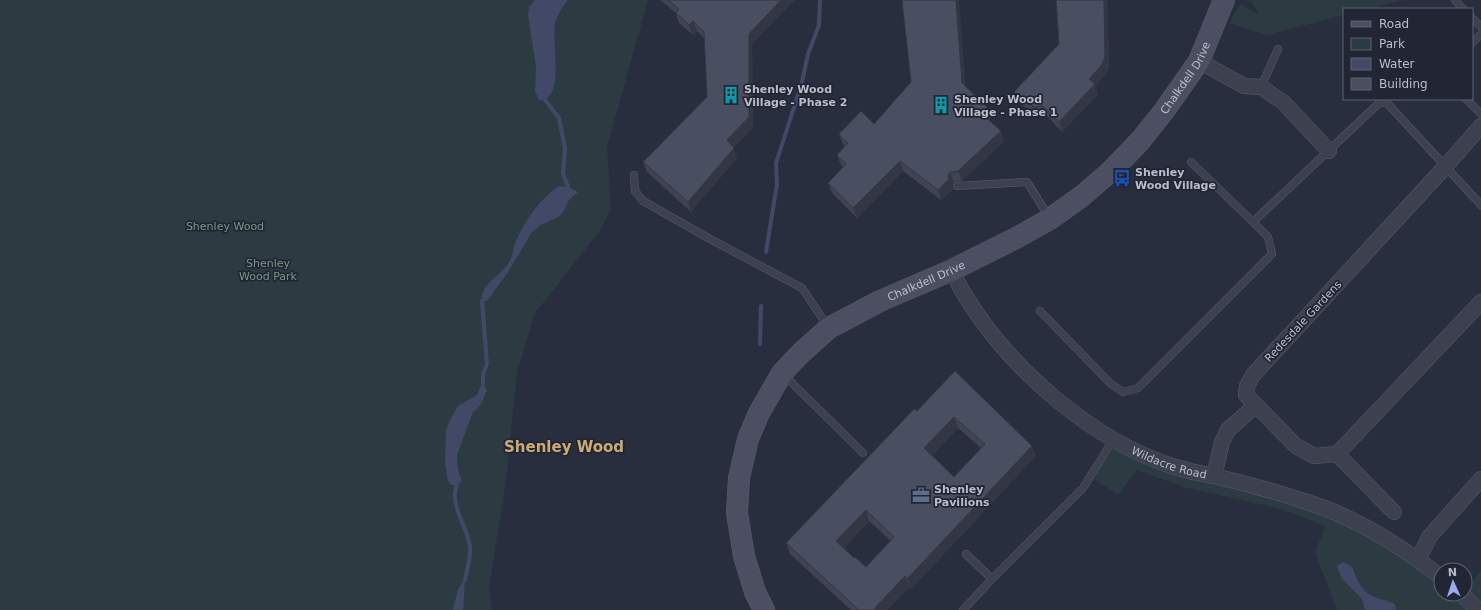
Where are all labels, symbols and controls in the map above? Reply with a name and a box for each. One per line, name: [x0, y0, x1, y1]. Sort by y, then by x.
legend: [1343, 8, 1473, 100]
text: Road: [1379, 17, 1409, 31]
text: Park: [1379, 37, 1405, 51]
street label: Chalkdell Drive: [1158, 40, 1213, 117]
text: Water: [1379, 57, 1415, 71]
text: Building: [1379, 77, 1428, 91]
place label: Shenley Wood Village - Phase 2: [744, 83, 847, 109]
building icon: Shenley Wood Village - Phase 2: [721, 85, 741, 105]
place label: Shenley Wood Village - Phase 1: [954, 93, 1057, 119]
building icon: Shenley Wood Village - Phase 1: [931, 95, 951, 115]
place label: Shenley Wood Village: [1135, 166, 1216, 192]
bus stop icon: Shenley Wood Village: [1112, 168, 1132, 188]
park label: Shenley Wood: [186, 220, 264, 233]
park label: Shenley Wood Park: [239, 257, 298, 283]
street label: Chalkdell Drive: [885, 258, 968, 304]
street label: Redesdale Gardens: [1262, 278, 1345, 365]
district label: Shenley Wood: [504, 438, 624, 456]
street label: Wildacre Road: [1129, 444, 1208, 482]
place label: Shenley Pavilions: [934, 483, 990, 509]
office icon: Shenley Pavilions: [911, 485, 931, 505]
north arrow: [1433, 562, 1473, 602]
text: N: [1448, 566, 1457, 579]

